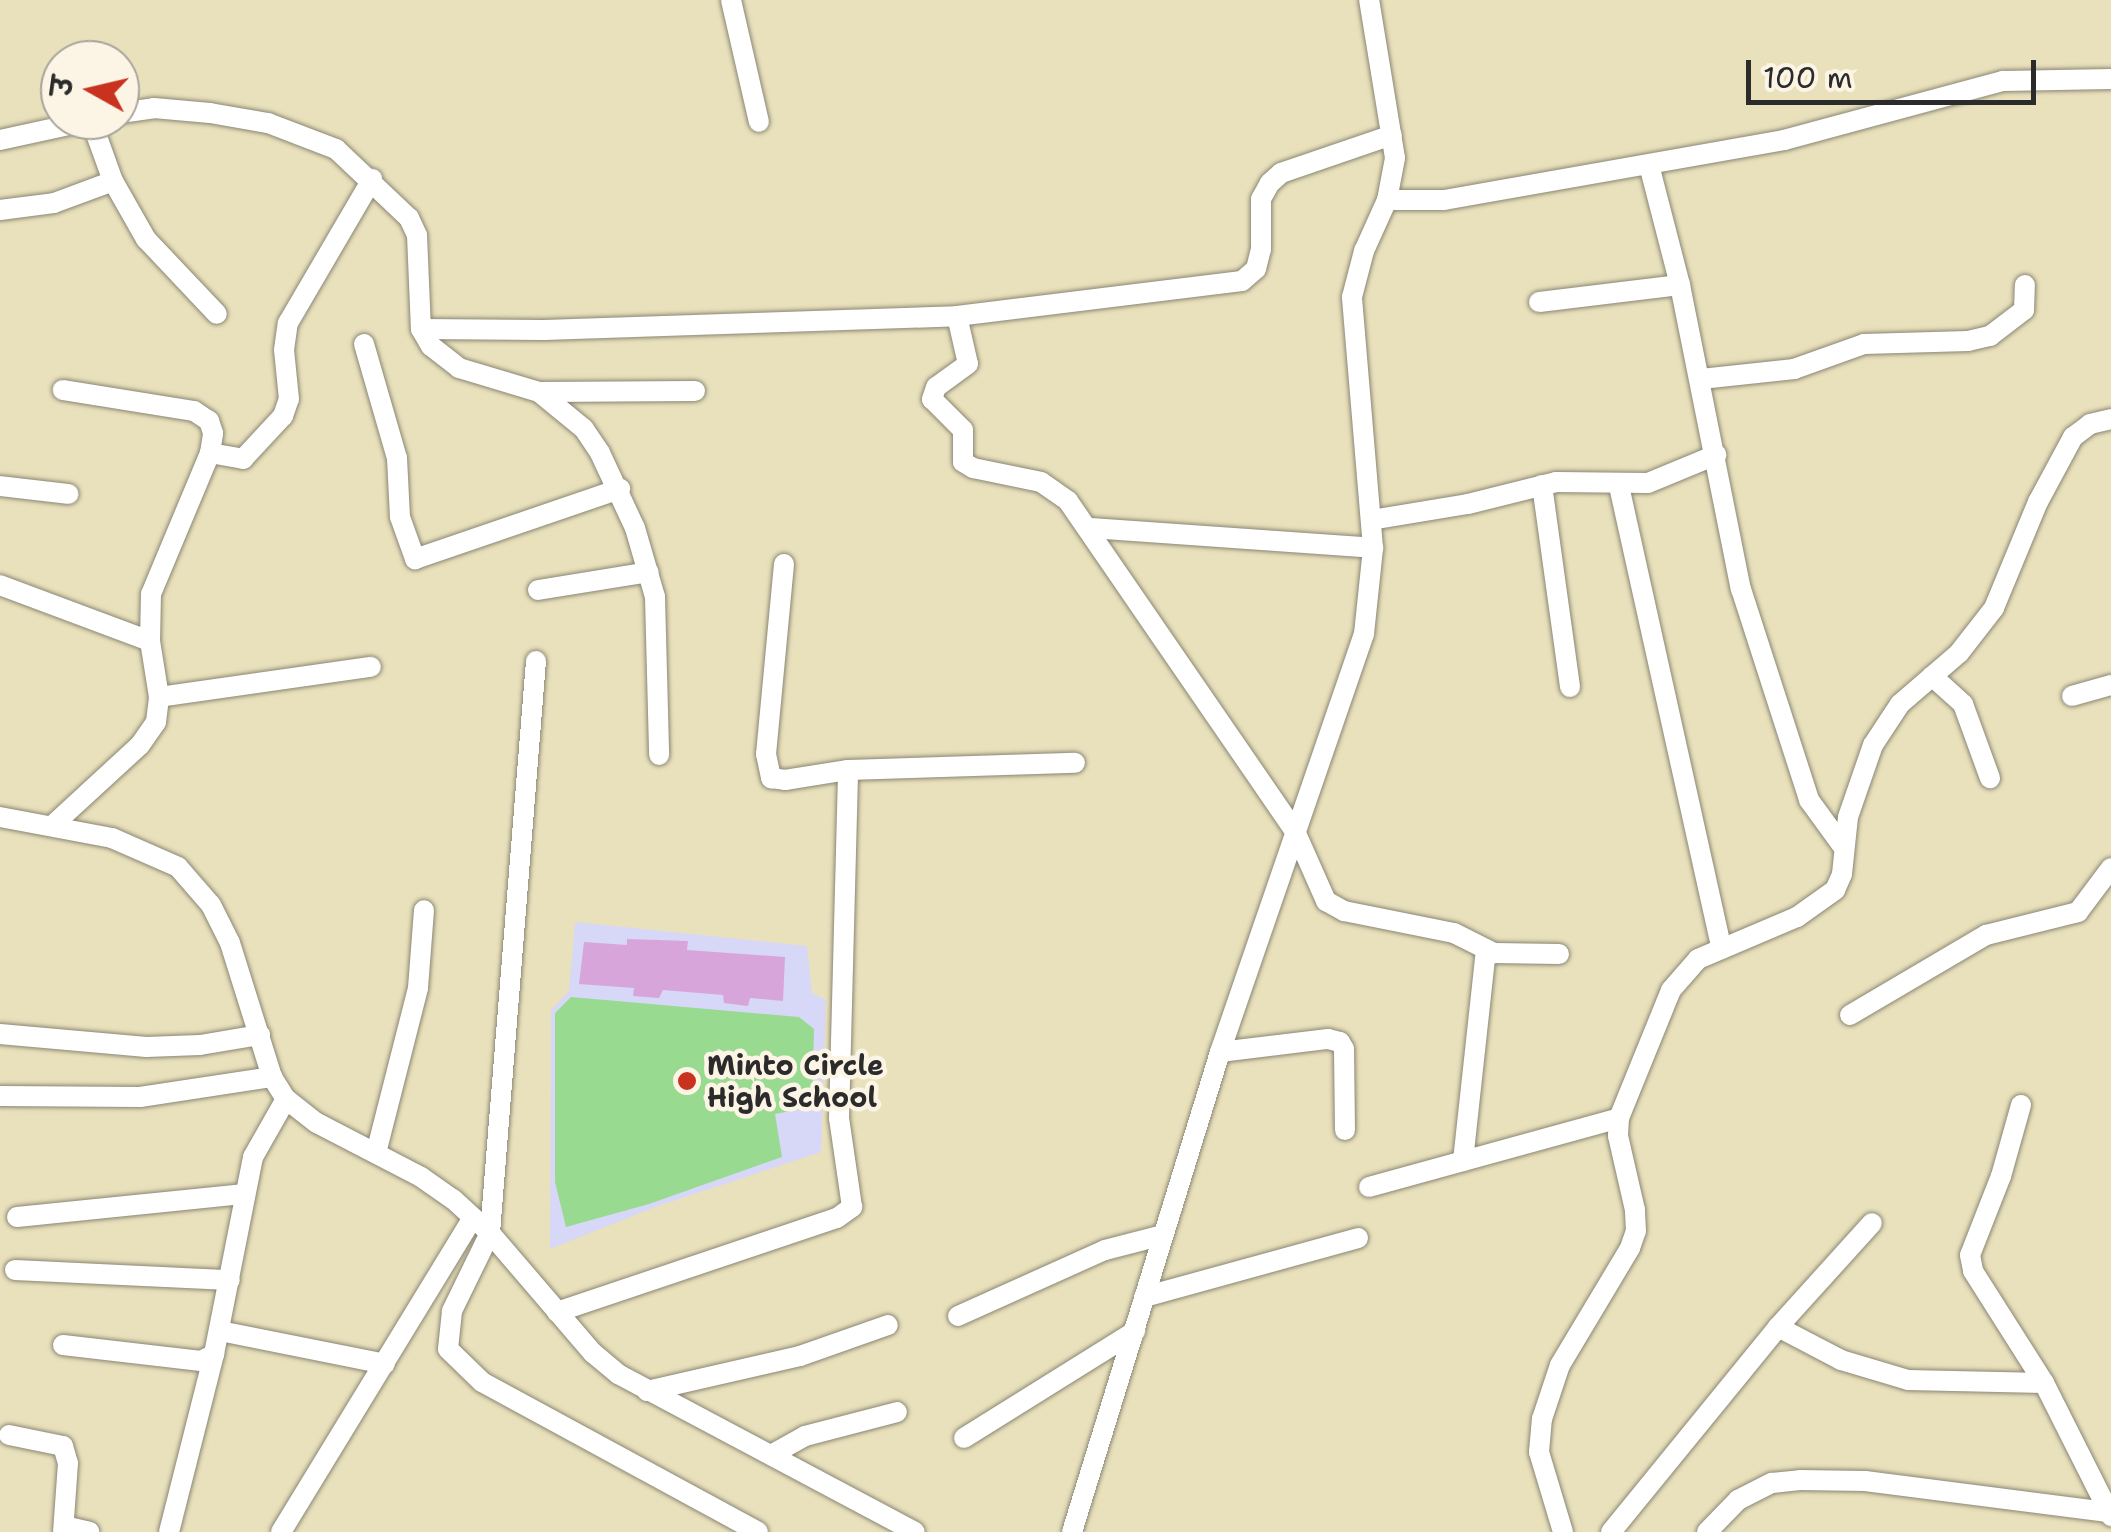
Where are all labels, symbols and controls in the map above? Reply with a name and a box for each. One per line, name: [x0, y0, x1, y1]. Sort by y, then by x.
north arrow: [40, 40, 140, 140]
scale bar: [1751, 40, 2041, 102]
text: 100 m: [1763, 57, 1853, 98]
text: उ: [42, 74, 82, 98]
place label: Minto Circle High School: [707, 1048, 884, 1114]
marker: Minto Circle High School: [676, 1070, 698, 1092]

